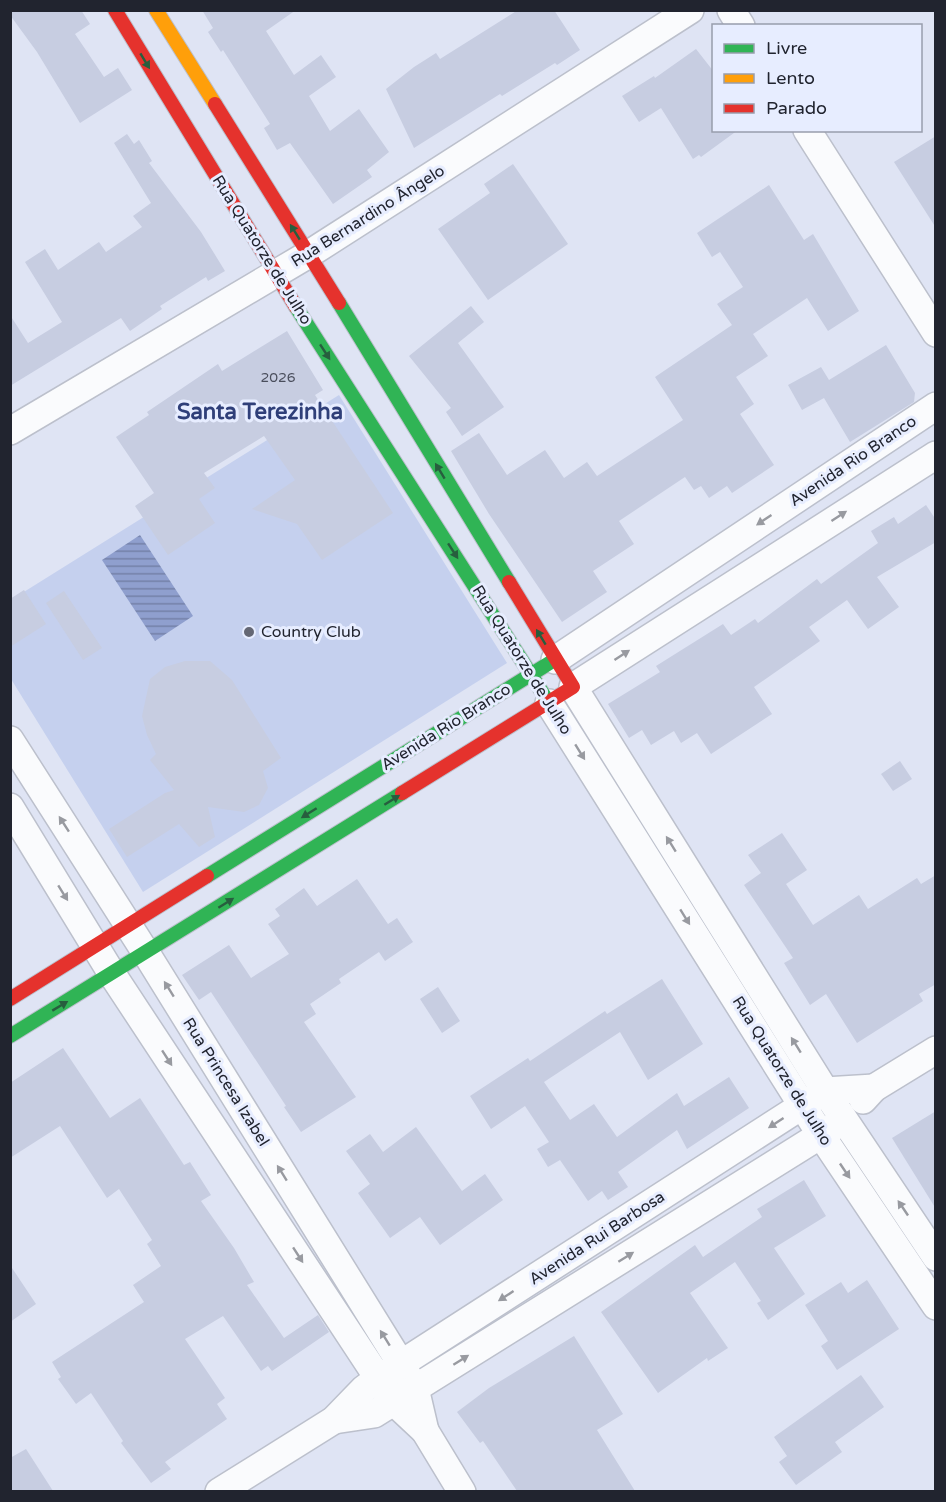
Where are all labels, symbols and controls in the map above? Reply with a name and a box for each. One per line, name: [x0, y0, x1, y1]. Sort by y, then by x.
legend: [712, 24, 922, 132]
text: Livre: [766, 37, 807, 59]
one-way arrow: [140, 52, 151, 69]
text: Lento: [766, 67, 815, 89]
text: Parado: [766, 97, 827, 119]
street label: Rua Bernardino Ângelo: [288, 161, 448, 271]
street label: Rua Quatorze de Julho: [208, 171, 316, 329]
one-way arrow: [289, 225, 301, 241]
one-way arrow: [319, 343, 331, 359]
house number: 2026: [260, 369, 296, 386]
district label: Santa Terezinha: [177, 399, 343, 425]
street label: Avenida Rio Branco: [786, 411, 920, 511]
one-way arrow: [435, 463, 446, 479]
one-way arrow: [831, 511, 847, 522]
one-way arrow: [757, 514, 773, 526]
one-way arrow: [447, 543, 458, 559]
street label: Rua Quatorze de Julho: [468, 581, 576, 739]
place label: Country Club: [261, 622, 361, 642]
marker: Country Club: [242, 625, 256, 639]
one-way arrow: [536, 629, 547, 645]
one-way arrow: [614, 650, 630, 661]
street label: Avenida Rio Branco: [377, 679, 515, 775]
one-way arrow: [575, 744, 586, 760]
one-way arrow: [384, 795, 400, 806]
one-way arrow: [301, 807, 317, 818]
one-way arrow: [59, 816, 70, 832]
one-way arrow: [665, 836, 676, 852]
one-way arrow: [58, 885, 69, 901]
one-way arrow: [218, 897, 234, 908]
one-way arrow: [679, 909, 690, 925]
one-way arrow: [163, 981, 174, 997]
street label: Rua Quatorze de Julho: [728, 992, 836, 1150]
one-way arrow: [52, 1000, 69, 1011]
street label: Rua Princesa Izabel: [178, 1014, 274, 1150]
one-way arrow: [791, 1037, 802, 1053]
one-way arrow: [162, 1049, 173, 1066]
one-way arrow: [768, 1117, 784, 1128]
one-way arrow: [839, 1162, 851, 1178]
one-way arrow: [277, 1165, 288, 1181]
street label: Avenida Rui Barbosa: [525, 1187, 669, 1289]
one-way arrow: [898, 1200, 909, 1216]
one-way arrow: [292, 1247, 304, 1263]
one-way arrow: [618, 1251, 635, 1262]
one-way arrow: [498, 1291, 514, 1302]
one-way arrow: [379, 1331, 391, 1347]
one-way arrow: [453, 1355, 469, 1366]

